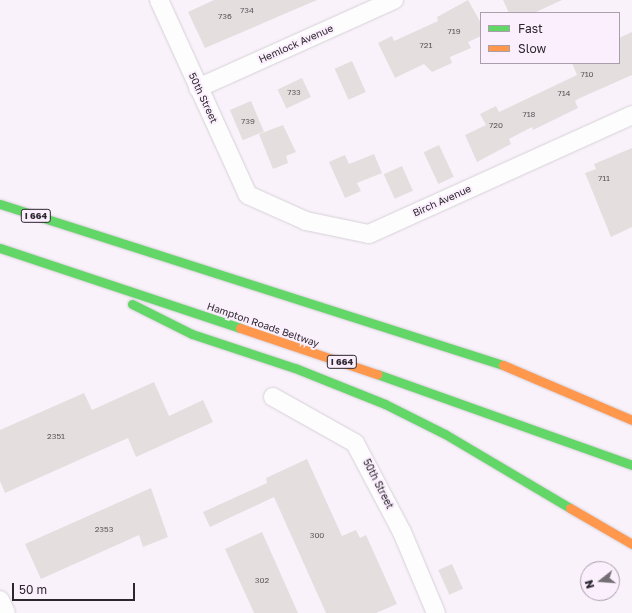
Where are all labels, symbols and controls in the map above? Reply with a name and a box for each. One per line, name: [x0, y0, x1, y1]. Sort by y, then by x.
house number: 734: [240, 6, 254, 16]
house number: 736: [218, 12, 232, 22]
legend: [480, 12, 620, 64]
text: Fast: [518, 21, 543, 36]
street label: Hemlock Avenue: [257, 22, 335, 66]
house number: 719: [448, 27, 460, 37]
house number: 721: [420, 41, 432, 51]
text: Slow: [518, 41, 546, 56]
house number: 710: [580, 70, 594, 80]
street label: 50th Street: [186, 71, 220, 125]
house number: 733: [287, 88, 301, 98]
house number: 714: [558, 89, 570, 99]
house number: 718: [523, 110, 535, 120]
house number: 739: [241, 117, 255, 127]
house number: 720: [489, 121, 503, 131]
house number: 711: [598, 174, 610, 184]
street label: Birch Avenue: [411, 183, 473, 219]
road number: I 664: [20, 209, 52, 223]
street label: Hampton Roads Beltway: [205, 300, 321, 350]
road number: I 664: [326, 355, 358, 369]
house number: 2351: [47, 432, 65, 442]
street label: 50th Street: [360, 457, 396, 511]
house number: 2353: [95, 525, 113, 535]
house number: 300: [310, 531, 324, 541]
north arrow: [580, 561, 620, 601]
scale bar: [14, 575, 137, 601]
house number: 302: [255, 576, 269, 586]
text: N: [582, 578, 596, 590]
text: 50 m: [19, 582, 47, 597]

